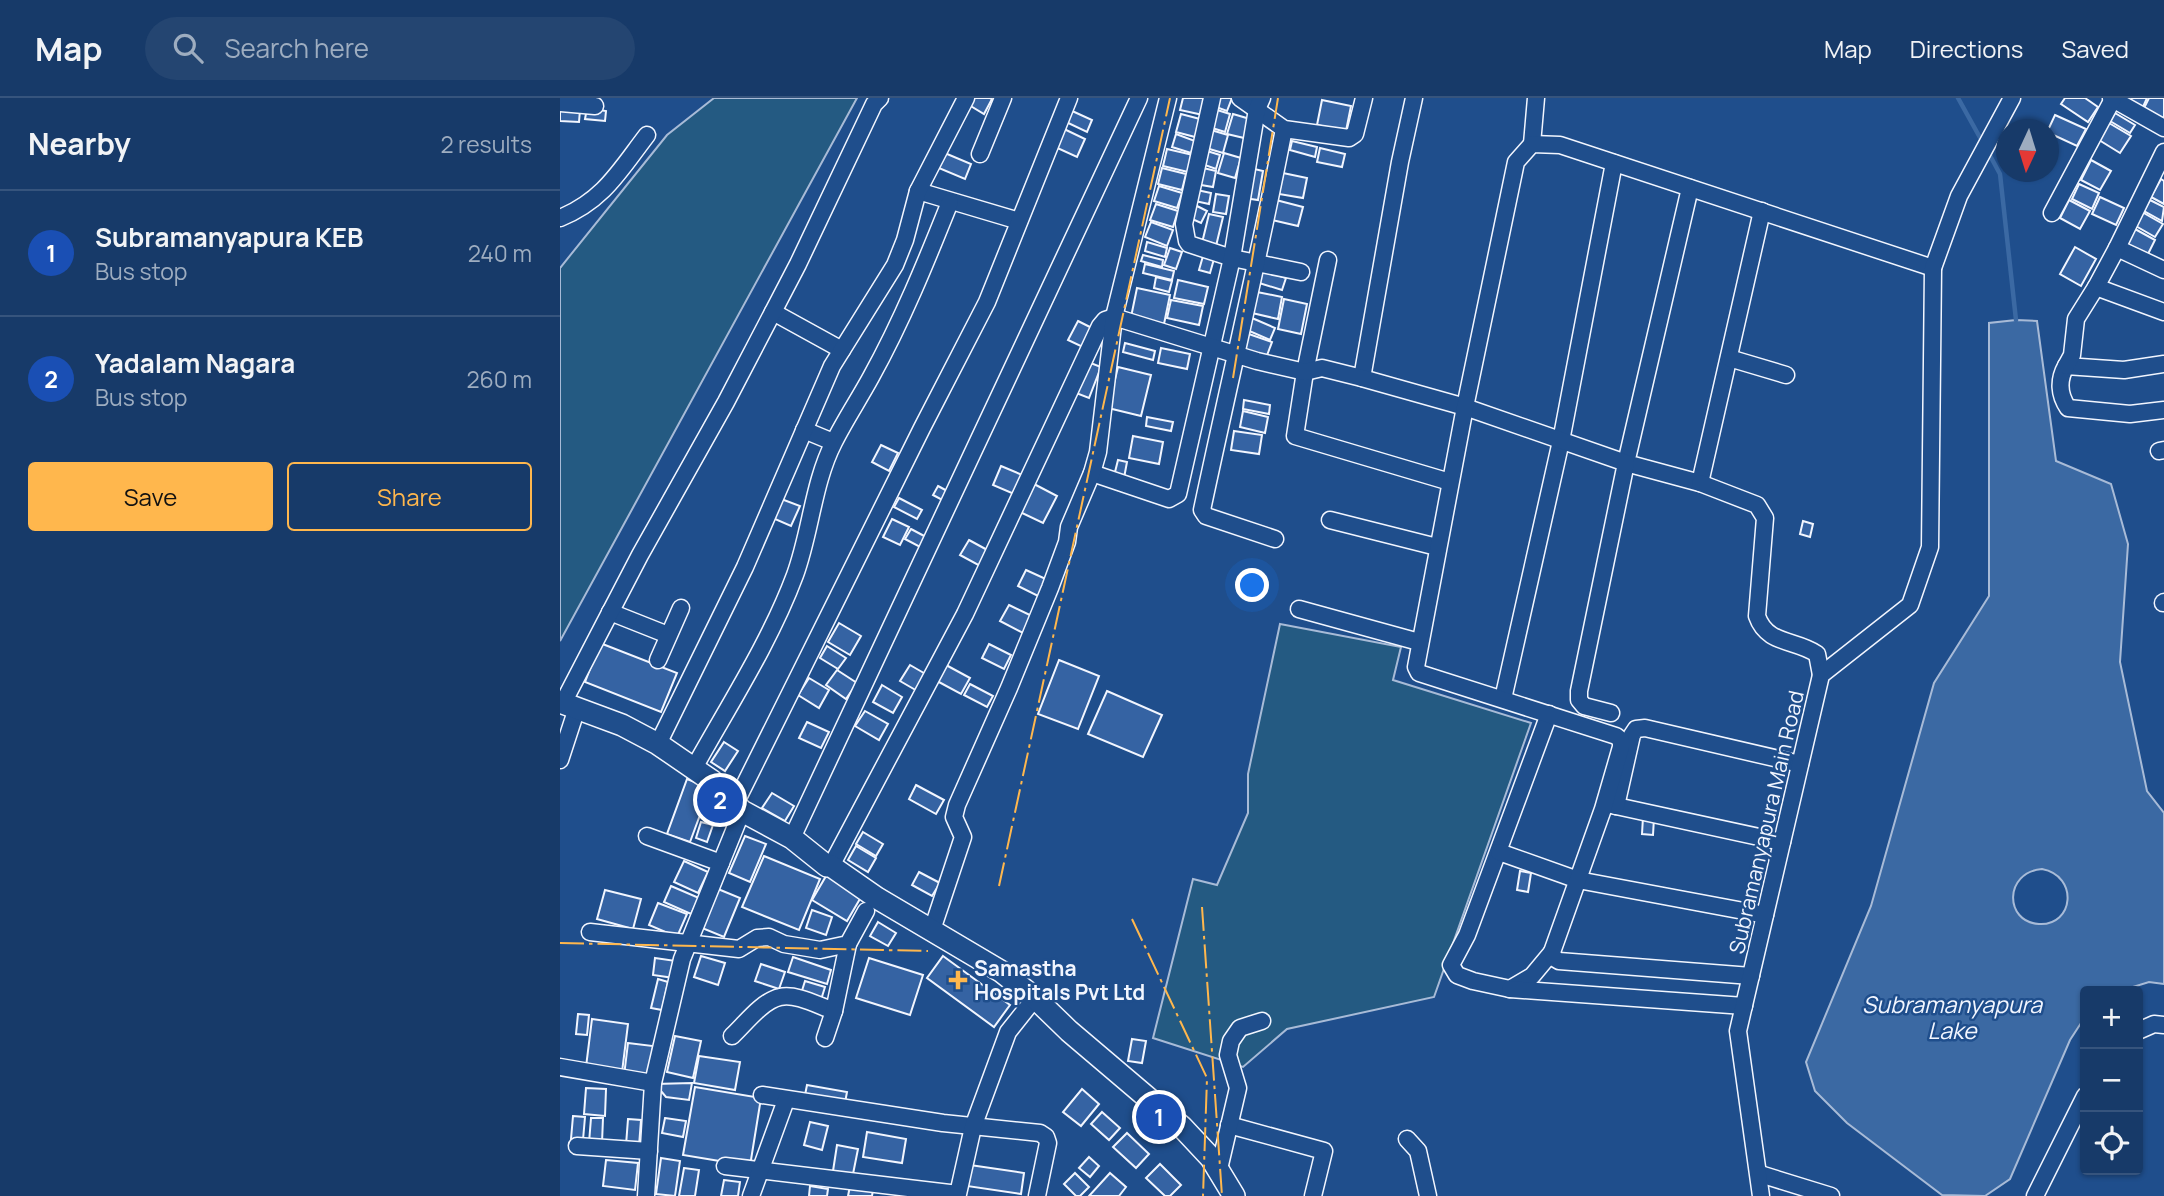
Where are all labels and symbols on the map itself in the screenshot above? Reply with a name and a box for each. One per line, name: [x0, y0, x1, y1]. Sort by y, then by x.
north arrow: [1996, 119, 2059, 182]
your location: [1235, 568, 1269, 602]
street label: Subramanyapura Main Road: [1722, 688, 1810, 956]
pin: 2: [697, 774, 743, 826]
place label: Samastha Hospitals Pvt Ltd: [974, 954, 1145, 1006]
marker: Samastha Hospitals Pvt Ltd: [948, 970, 968, 990]
water label: Subramanyapura Lake: [1862, 988, 2043, 1046]
pin: 1: [1136, 1091, 1182, 1143]

